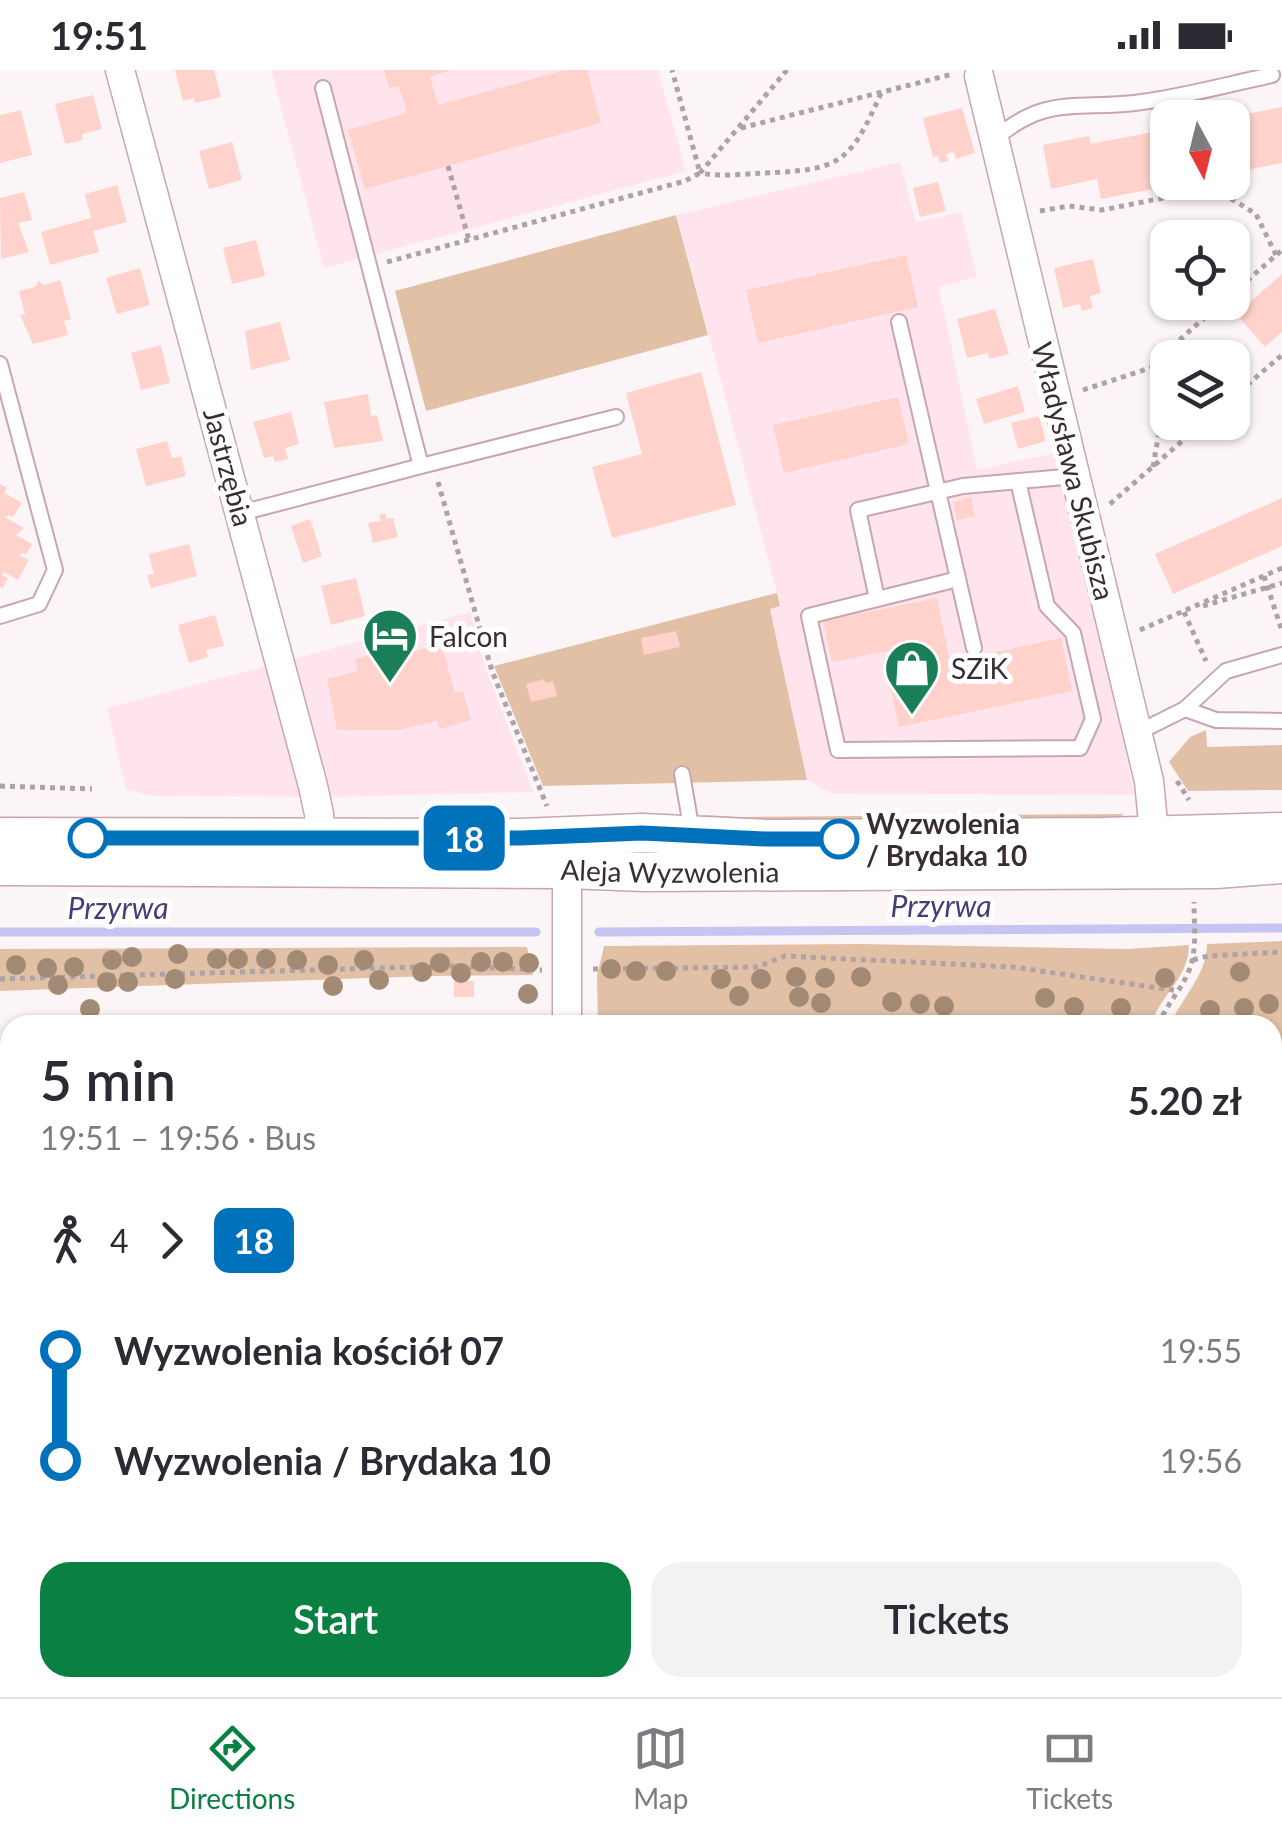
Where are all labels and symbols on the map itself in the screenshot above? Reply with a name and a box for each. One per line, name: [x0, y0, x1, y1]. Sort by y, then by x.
north arrow: [1150, 100, 1250, 200]
street label: Władysława Skubisza: [1025, 338, 1123, 604]
street label: Jastrzębia: [197, 404, 261, 530]
hotel icon: Falcon: [360, 606, 420, 685]
place label: Falcon: [429, 619, 508, 653]
shop icon: SZiK: [882, 638, 942, 717]
place label: SZiK: [951, 651, 1008, 685]
line badge: 18: [419, 806, 509, 870]
place label: Wyzwolenia / Brydaka 10: [866, 806, 1027, 872]
unlabelled marker: [69, 819, 107, 857]
marker: Wyzwolenia / Brydaka 10: [820, 820, 858, 858]
street label: Aleja Wyzwolenia: [560, 852, 779, 890]
water label: Przyrwa: [891, 887, 991, 923]
water label: Przyrwa: [68, 889, 168, 925]

